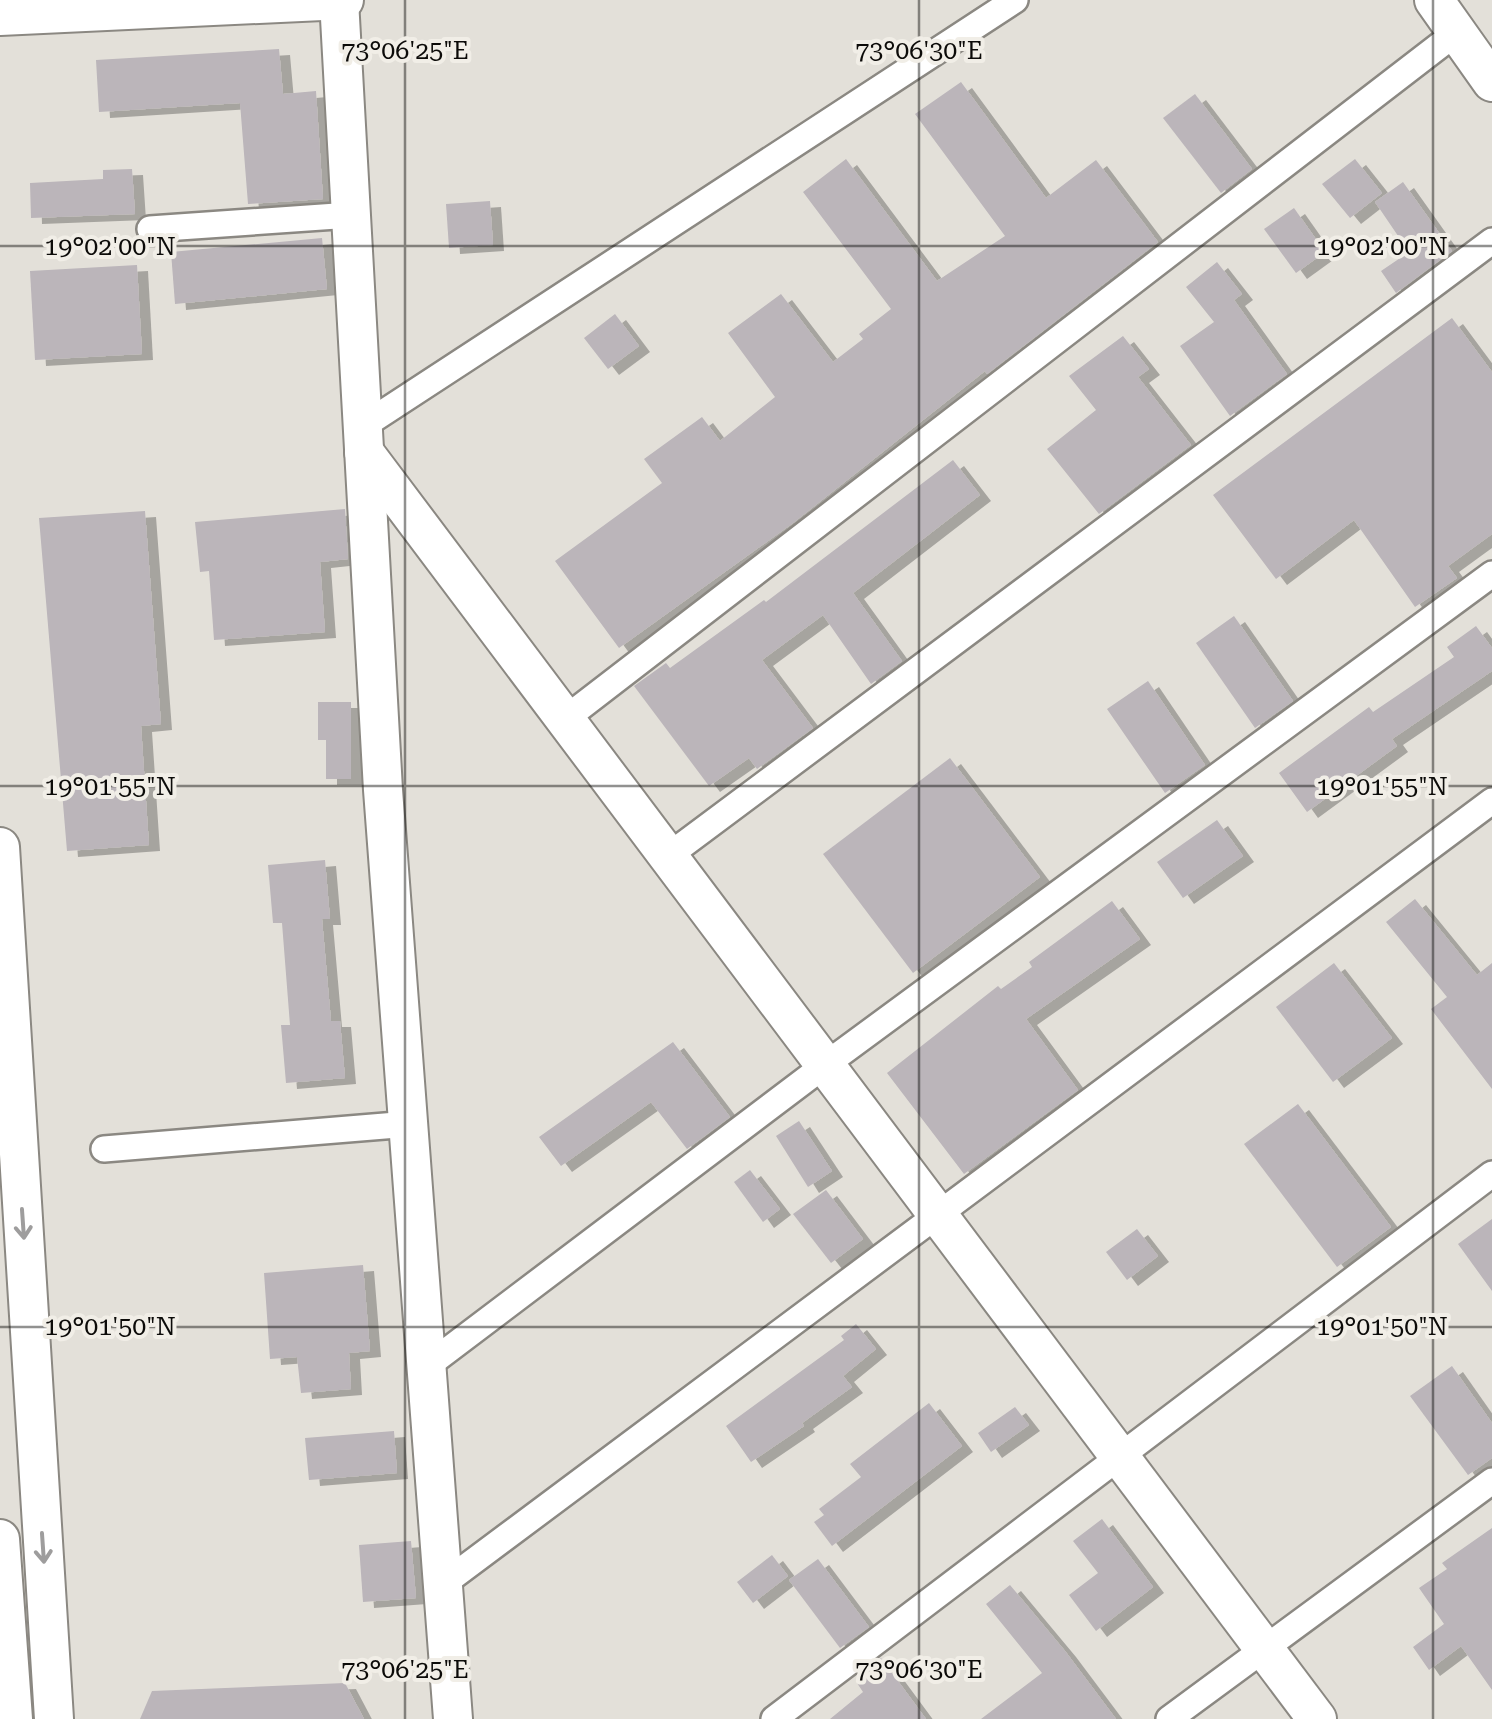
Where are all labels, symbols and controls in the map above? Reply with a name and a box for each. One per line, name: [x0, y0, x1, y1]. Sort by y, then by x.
text: 73°06'25"E: [341, 36, 469, 65]
text: 73°06'30"E: [855, 36, 983, 65]
text: 19°02'00"N: [44, 232, 176, 261]
text: 19°02'00"N: [1316, 232, 1448, 261]
text: 19°01'55"N: [44, 772, 176, 801]
text: 19°01'55"N: [1316, 772, 1448, 801]
one-way arrow: [14, 1207, 33, 1240]
text: 19°01'50"N: [44, 1312, 176, 1341]
text: 19°01'50"N: [1316, 1312, 1448, 1341]
one-way arrow: [34, 1532, 53, 1564]
text: 73°06'25"E: [341, 1655, 469, 1684]
text: 73°06'30"E: [855, 1655, 983, 1684]

